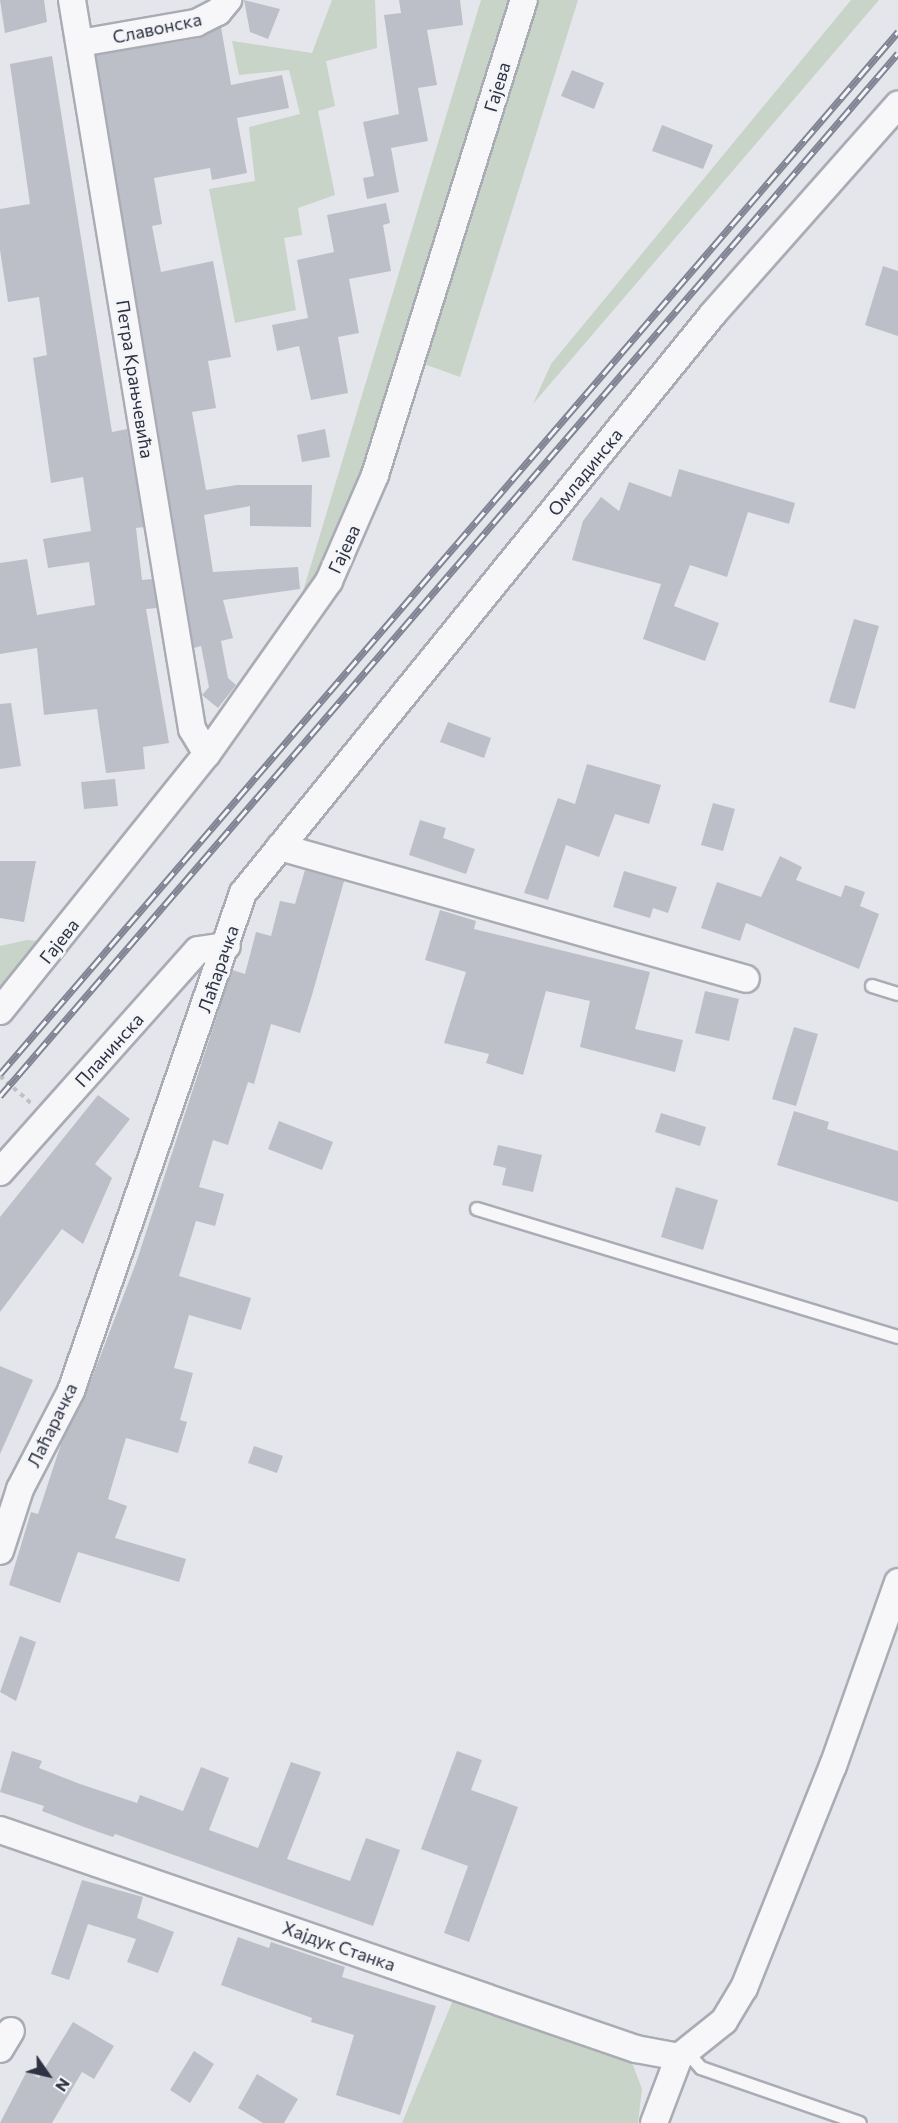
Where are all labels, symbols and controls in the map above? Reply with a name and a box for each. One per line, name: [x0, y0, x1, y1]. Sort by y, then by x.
street label: Славонска: [111, 8, 203, 48]
street label: Гајева: [479, 59, 515, 115]
street label: Петра Крањчевића: [112, 298, 158, 460]
street label: Омладинска: [543, 424, 627, 520]
street label: Гајева: [323, 521, 365, 577]
street label: Гајева: [35, 914, 83, 968]
street label: Лаћарачка: [193, 923, 243, 1015]
street label: Планинска: [70, 1009, 148, 1091]
street label: Лаћарачка: [22, 1379, 82, 1471]
street label: Хајдук Станка: [280, 1917, 398, 1975]
north arrow: [18, 2045, 78, 2105]
text: N: [52, 2075, 75, 2096]

